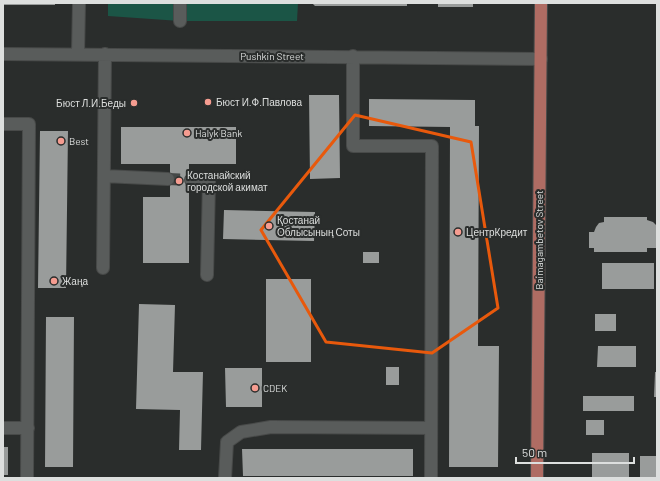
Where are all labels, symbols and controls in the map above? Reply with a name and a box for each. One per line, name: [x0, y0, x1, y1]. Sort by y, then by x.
street label: Pushkin Street: [240, 50, 304, 62]
place label: Бюст И.Ф.Павлова: [216, 96, 303, 108]
place label: Бюст Л.И.Беды: [56, 97, 126, 109]
marker: Бюст И.Ф.Павлова: [203, 97, 213, 107]
marker: Бюст Л.И.Беды: [129, 98, 139, 108]
place label: Halyk Bank: [195, 127, 242, 139]
marker: Halyk Bank: [182, 128, 192, 138]
place label: Best: [69, 135, 89, 147]
marker: Best: [56, 136, 66, 146]
place label: Костанайский городской акимат: [187, 169, 268, 193]
marker: Костанайский городской акимат: [174, 176, 184, 186]
street label: Baimagambetov Street: [533, 190, 545, 290]
place label: Қостанай Облысының Соты: [277, 214, 360, 238]
marker: Қостанай Облысының Соты: [264, 221, 274, 231]
place label: ЦентрКредит: [466, 226, 528, 238]
marker: ЦентрКредит: [453, 227, 463, 237]
place label: Жаңа: [62, 275, 88, 287]
marker: Жаңа: [49, 276, 59, 286]
place label: CDEK: [263, 382, 287, 394]
marker: CDEK: [250, 383, 260, 393]
scale bar: [516, 439, 634, 465]
text: 50 m: [522, 445, 547, 459]

